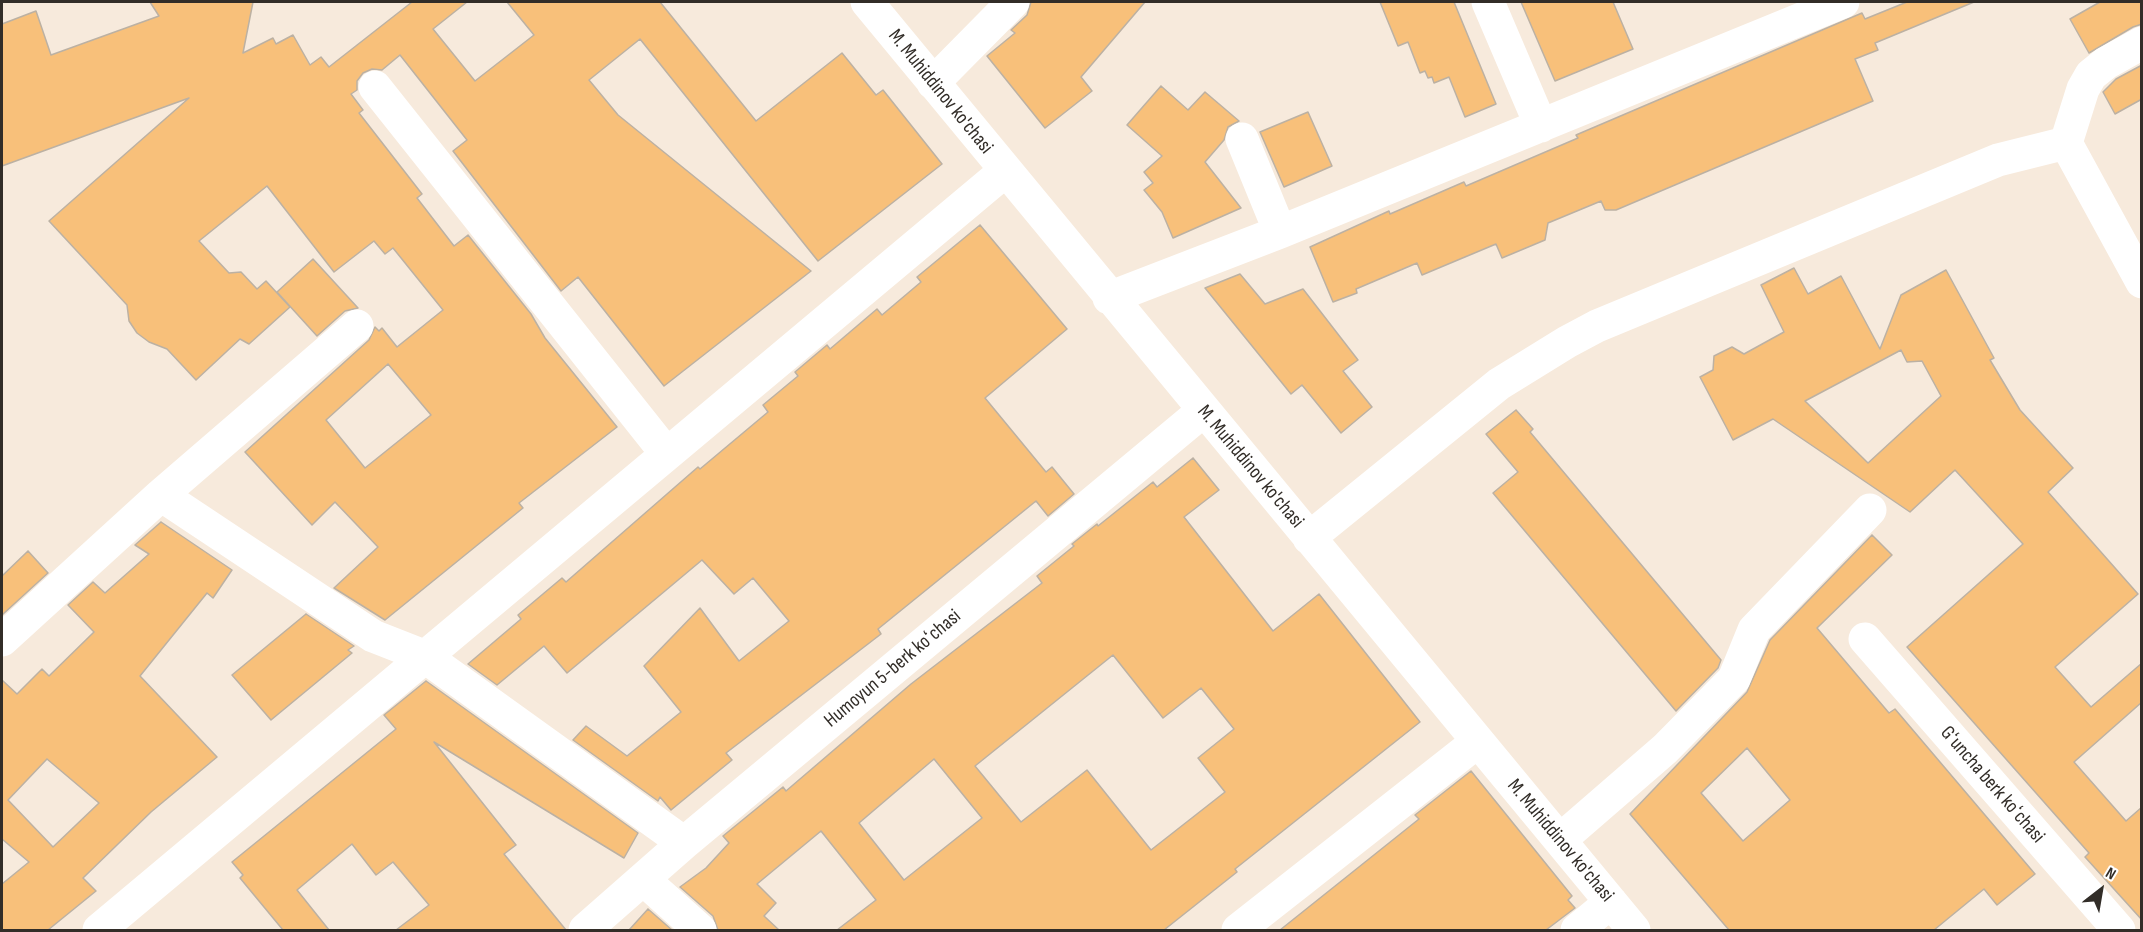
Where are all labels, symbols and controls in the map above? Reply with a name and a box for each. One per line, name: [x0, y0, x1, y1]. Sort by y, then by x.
street label: M. Muhiddinov ko'chasi: [882, 25, 998, 159]
street label: M. Muhiddinov ko'chasi: [1192, 401, 1308, 533]
street label: Humoyun 5-berk koʻchasi: [820, 605, 966, 733]
street label: Gʻuncha berk koʻchasi: [1935, 722, 2049, 848]
street label: M. Muhiddinov ko'chasi: [1502, 775, 1618, 907]
north arrow: [2071, 860, 2131, 920]
text: N: [2102, 864, 2119, 884]

